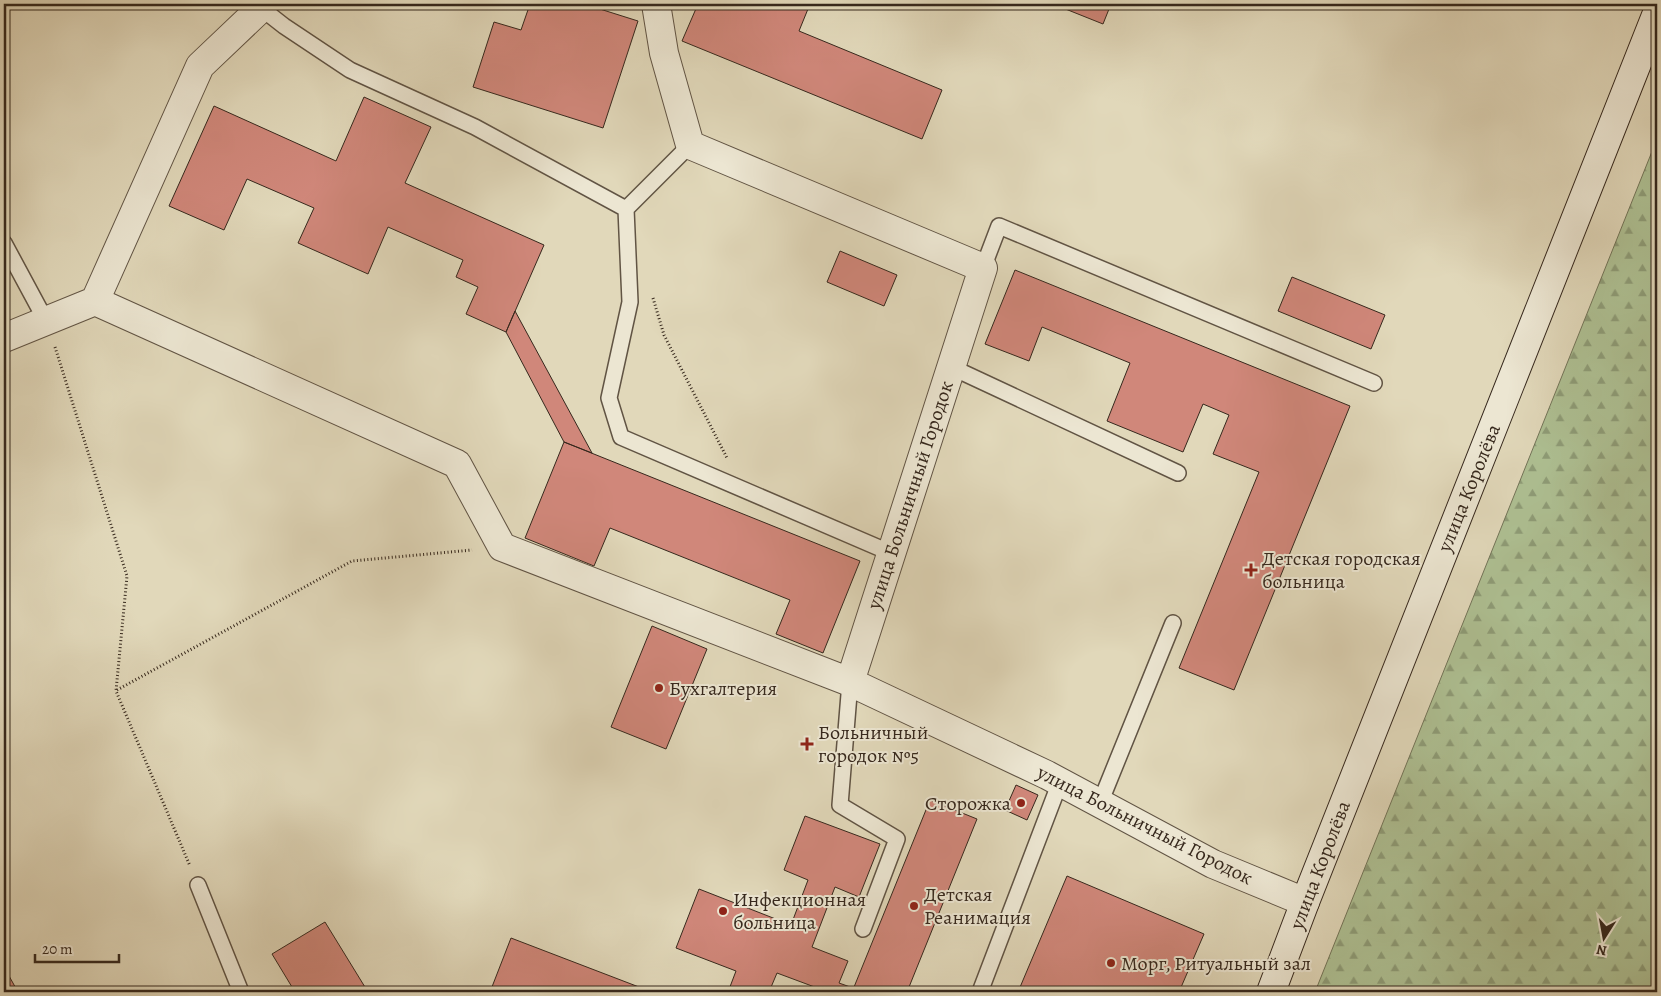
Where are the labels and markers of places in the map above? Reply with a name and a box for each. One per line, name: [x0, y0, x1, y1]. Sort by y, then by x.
place label: Детская городская больница: [1262, 545, 1421, 595]
marker: Детская городская больница: [1244, 563, 1258, 577]
place label: Бухгалтерия: [669, 675, 777, 702]
marker: Бухгалтерия: [653, 682, 665, 694]
place label: Больничный городок №5: [818, 719, 928, 769]
marker: Больничный городок №5: [800, 737, 814, 751]
place label: Сторожка: [925, 790, 1012, 817]
marker: Сторожка: [1015, 797, 1027, 809]
place label: Детская Реанимация: [924, 881, 1031, 931]
place label: Инфекционная больница: [733, 886, 866, 936]
marker: Детская Реанимация: [908, 900, 920, 912]
marker: Инфекционная больница: [717, 905, 729, 917]
place label: Морг, Ритуальный зал: [1121, 950, 1311, 977]
marker: Морг, Ритуальный зал: [1105, 957, 1117, 969]

